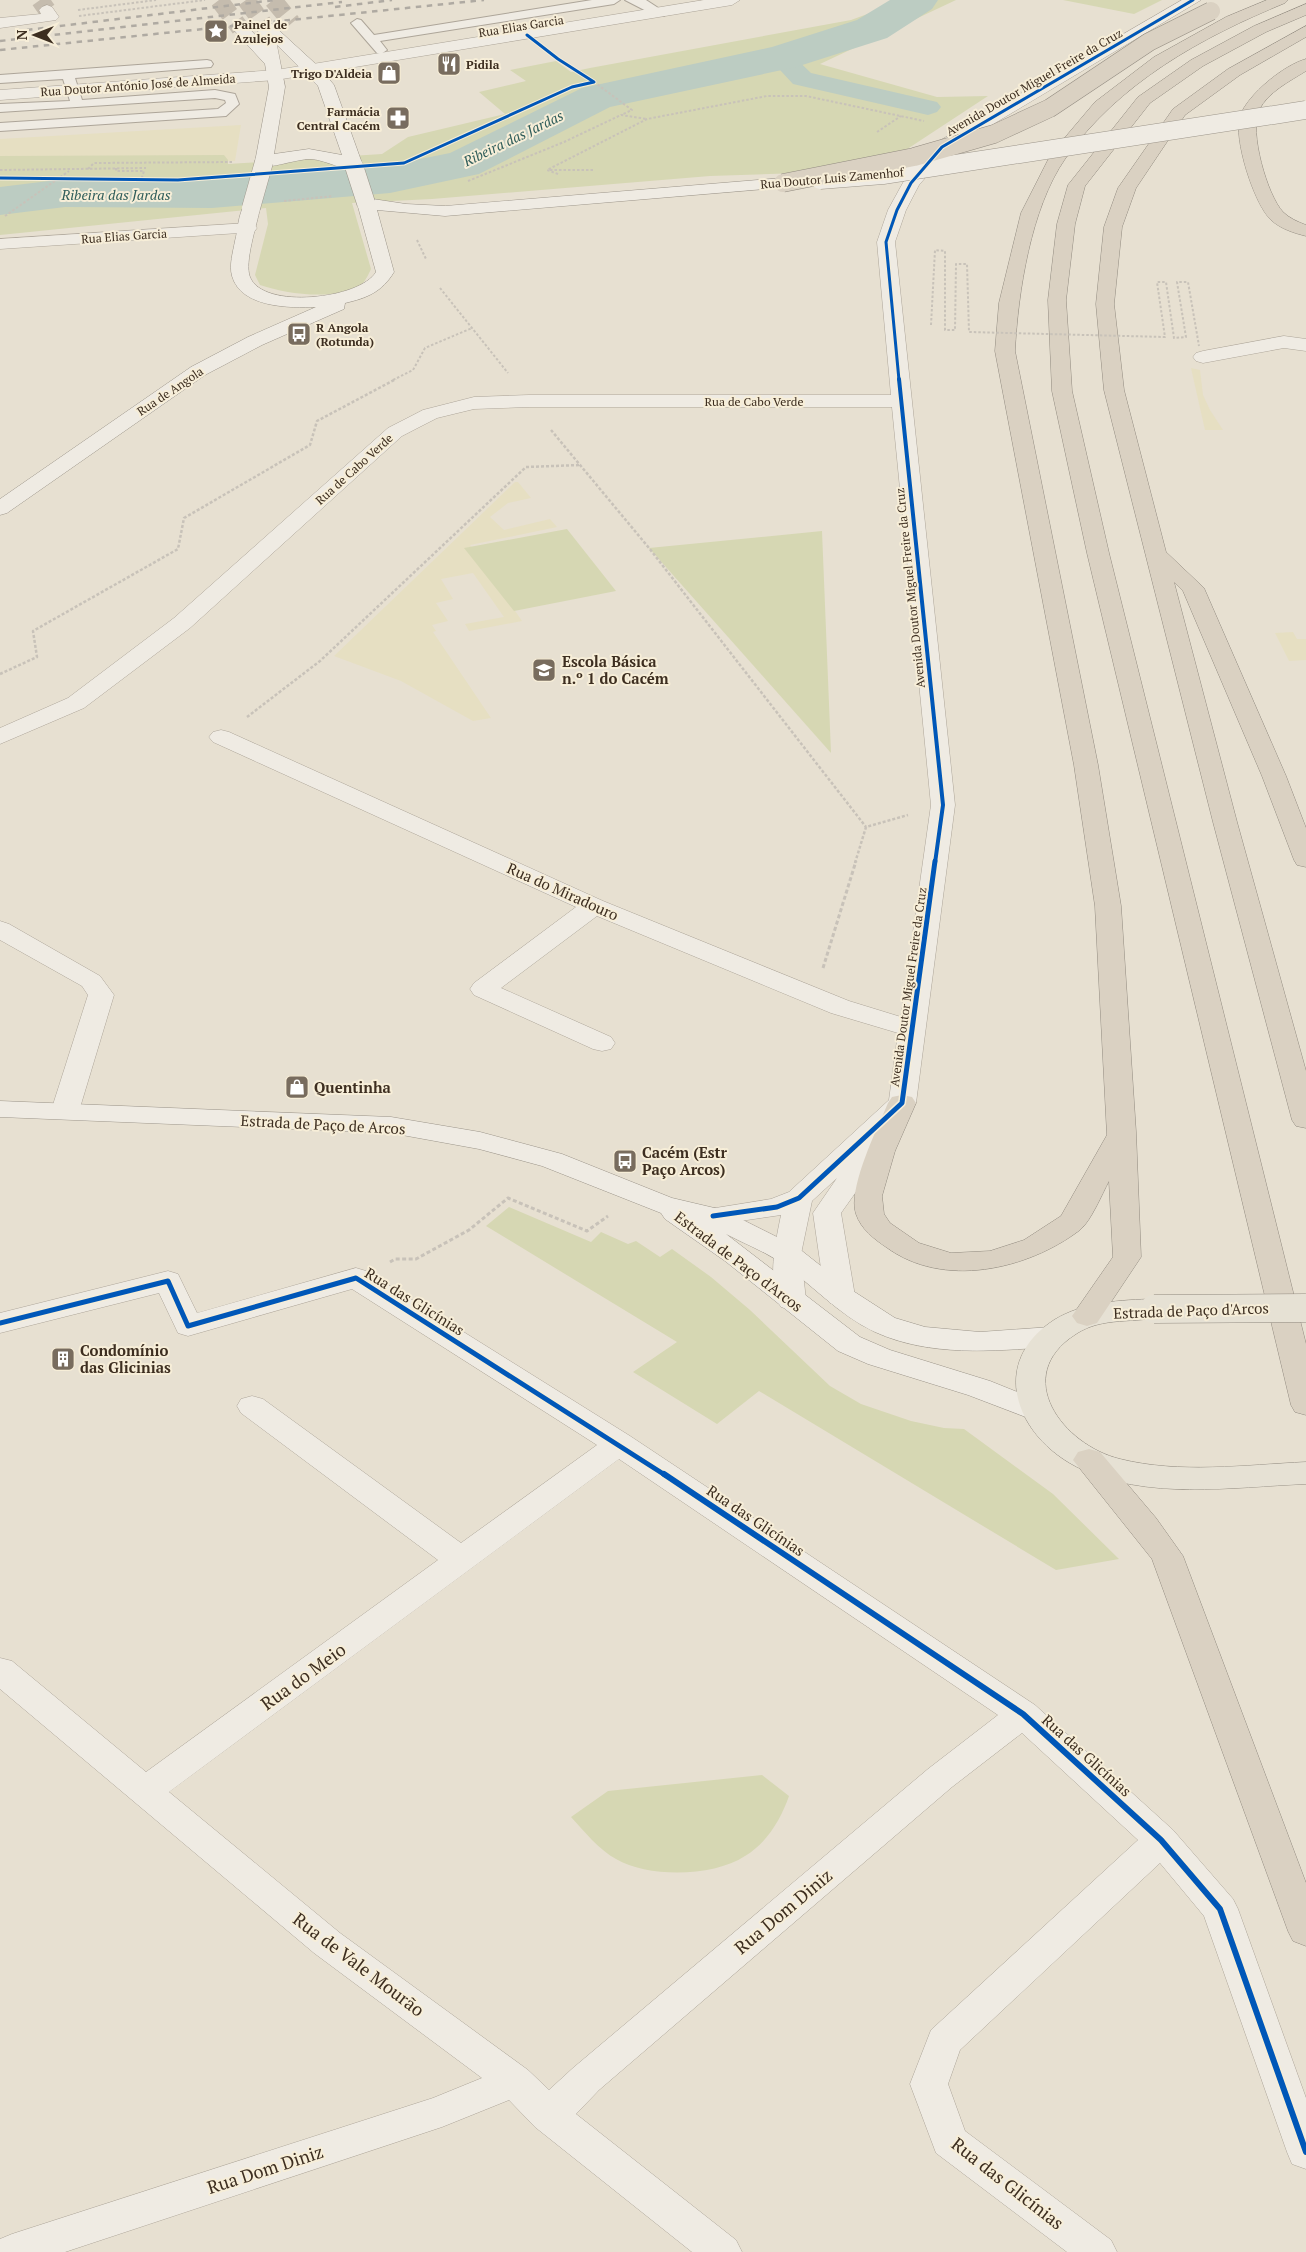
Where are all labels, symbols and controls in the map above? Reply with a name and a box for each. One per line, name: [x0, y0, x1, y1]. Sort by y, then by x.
north arrow: [10, 10, 60, 60]
street label: Rua Elias Garcia: [477, 12, 565, 40]
place label: Painel de Azulejos: [234, 17, 288, 46]
place icon: Painel de Azulejos: [203, 18, 229, 44]
street label: Avenida Doutor Miguel Freire da Cruz: [943, 25, 1125, 139]
text: N: [12, 29, 31, 40]
restaurant icon: Pidila: [436, 51, 462, 77]
place label: Pidila: [466, 57, 500, 72]
shop icon: Trigo D'Aldeia: [376, 60, 402, 86]
place label: Trigo D'Aldeia: [291, 66, 372, 81]
street label: Rua Doutor António José de Almeida: [40, 71, 236, 99]
place label: Farmácia Central Cacém: [297, 104, 380, 133]
pharmacy icon: Farmácia Central Cacém: [385, 105, 411, 131]
water label: Ribeira das Jardas: [459, 105, 566, 171]
street label: Rua Doutor Luis Zamenhof: [760, 164, 905, 192]
water label: Ribeira das Jardas: [60, 185, 171, 204]
street label: Rua Elias Garcia: [81, 226, 167, 246]
place label: R Angola (Rotunda): [316, 320, 374, 349]
bus stop icon: R Angola (Rotunda): [286, 321, 312, 347]
street label: Rua de Angola: [134, 363, 206, 419]
street label: Rua de Cabo Verde: [704, 394, 804, 409]
street label: Rua de Cabo Verde: [312, 430, 396, 508]
street label: Avenida Doutor Miguel Freire da Cruz: [892, 487, 928, 689]
place label: Escola Básica n.º 1 do Cacém: [562, 651, 669, 688]
school or university icon: Escola Básica n.º 1 do Cacém: [531, 657, 557, 683]
street label: Rua do Miradouro: [504, 858, 622, 924]
street label: Avenida Doutor Miguel Freire da Cruz: [887, 886, 929, 1088]
shop icon: Quentinha: [284, 1074, 310, 1100]
place label: Quentinha: [314, 1077, 392, 1097]
street label: Estrada de Paço de Arcos: [240, 1110, 406, 1138]
place label: Cacém (Estr Paço Arcos): [642, 1142, 728, 1179]
bus stop icon: Cacém (Estr Paço Arcos): [612, 1148, 638, 1174]
street label: Estrada de Paço d'Arcos: [671, 1206, 807, 1316]
street label: Rua das Glicínias: [361, 1262, 469, 1340]
street label: Estrada de Paço d'Arcos: [1113, 1297, 1269, 1323]
place label: Condomínio das Glicinias: [80, 1340, 171, 1377]
building icon: Condomínio das Glicinias: [50, 1346, 76, 1372]
street label: Rua das Glicínias: [703, 1480, 809, 1560]
street label: Rua do Meio: [256, 1637, 350, 1715]
street label: Rua das Glicínias: [1038, 1710, 1136, 1800]
street label: Rua Dom Diniz: [729, 1863, 837, 1959]
street label: Rua de Vale Mourão: [288, 1907, 430, 2021]
street label: Rua das Glicínias: [947, 2132, 1069, 2234]
street label: Rua Dom Diniz: [204, 2139, 326, 2199]

